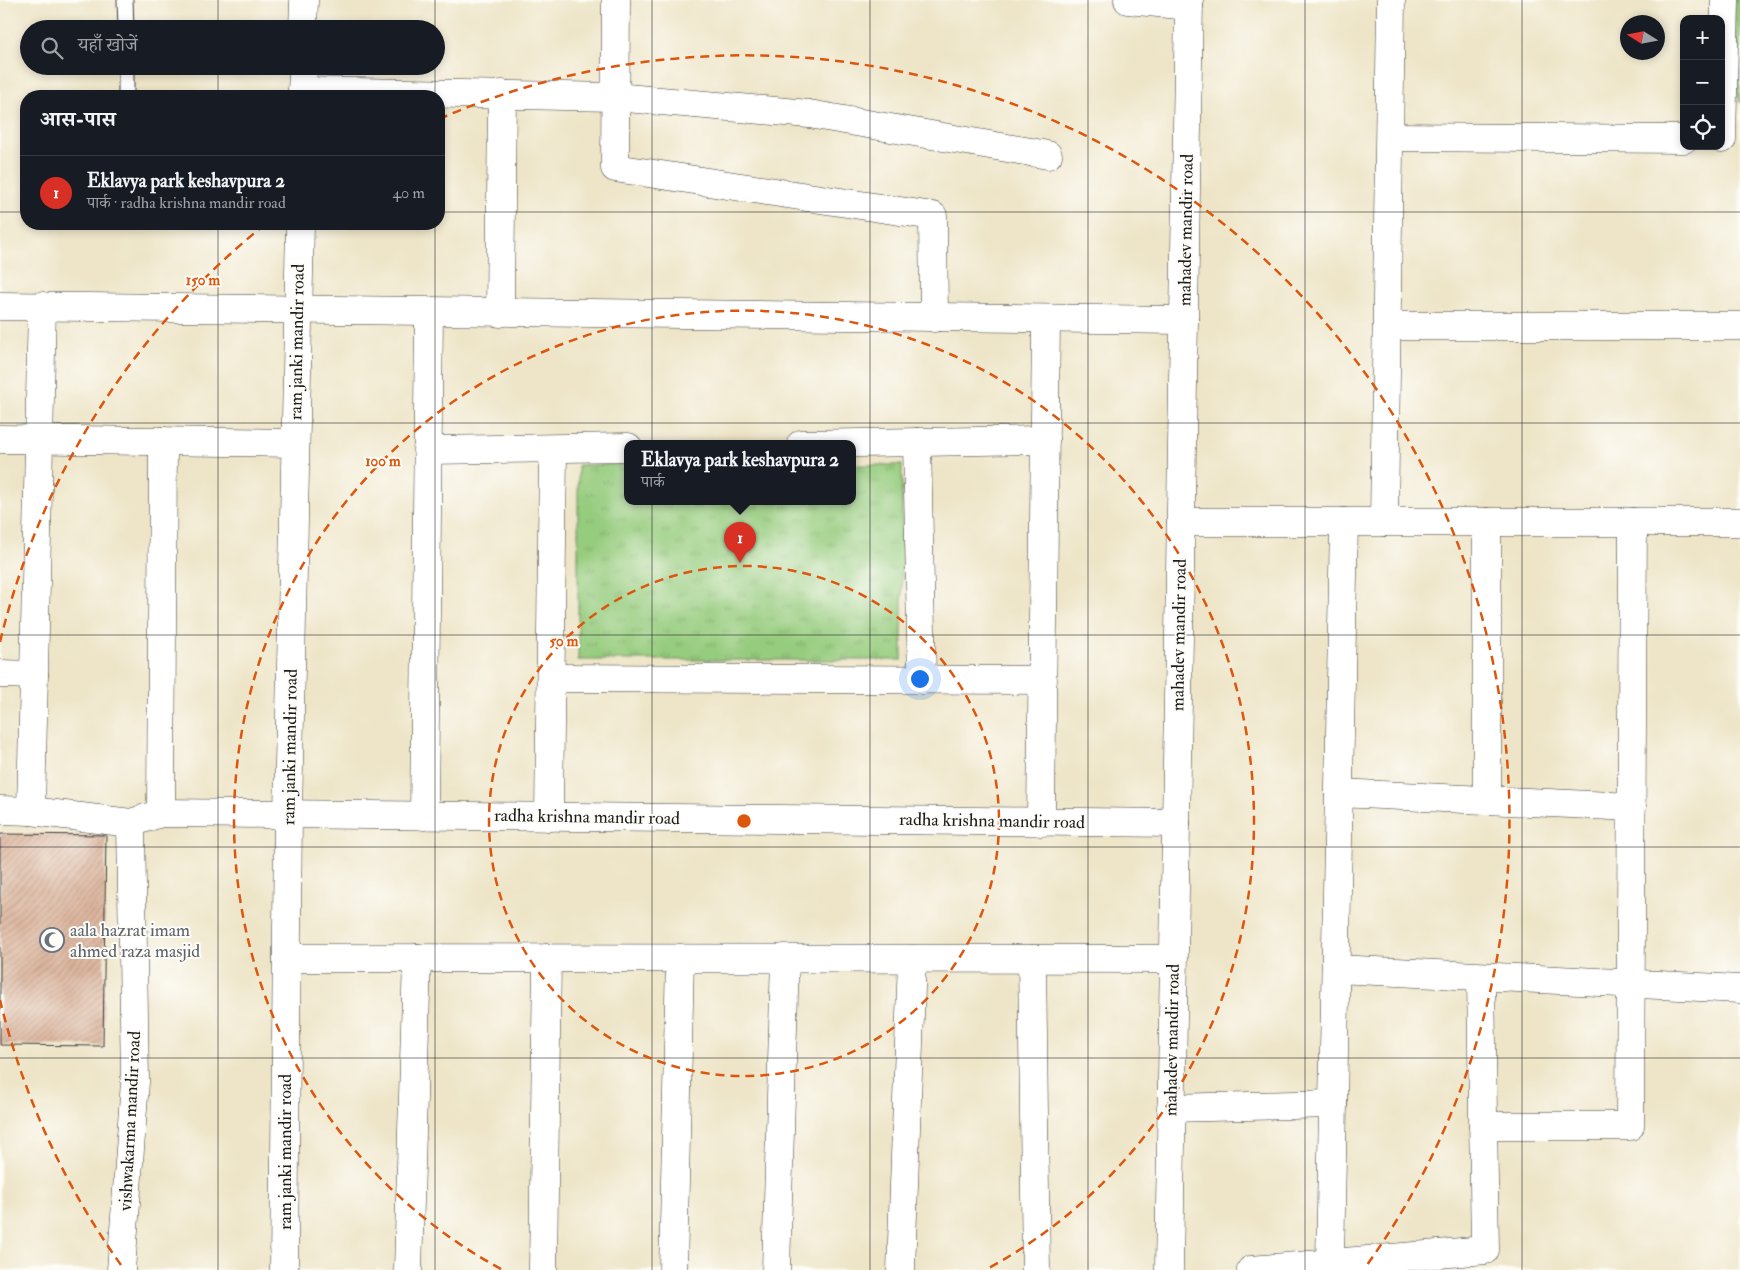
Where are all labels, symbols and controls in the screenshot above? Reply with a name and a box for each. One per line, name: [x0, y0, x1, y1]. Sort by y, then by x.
north arrow: [1620, 15, 1665, 60]
map controls: [1680, 15, 1725, 150]
button: +: [1680, 15, 1725, 60]
search box: [20, 20, 445, 75]
text: यहाँ खोजें: [78, 33, 138, 57]
icon: search: [38, 34, 66, 62]
button: −: [1680, 60, 1725, 105]
button: locate: [1680, 105, 1725, 150]
text: आस-पास: [40, 106, 116, 133]
street label: mahadev mandir road: [1173, 153, 1199, 306]
text: Eklavya park keshavpura 2: [87, 169, 285, 193]
text: 1: [53, 183, 59, 203]
text: 40 m: [392, 183, 425, 203]
text: पार्क · radha krishna mandir road: [87, 193, 286, 213]
street label: ram janki mandir road: [284, 264, 310, 420]
text: 150 m: [186, 271, 220, 290]
popup: [624, 440, 856, 505]
text: Eklavya park keshavpura 2: [641, 448, 839, 472]
text: 100 m: [365, 452, 401, 471]
text: पार्क: [641, 472, 665, 492]
pin: 1: [724, 522, 756, 563]
street label: mahadev mandir road: [1166, 558, 1192, 711]
text: 50 m: [550, 632, 579, 651]
your location: [907, 666, 933, 692]
street label: ram janki mandir road: [277, 669, 303, 825]
street label: radha krishna mandir road: [494, 804, 680, 830]
street label: radha krishna mandir road: [899, 808, 1085, 834]
centre of rings: [735, 812, 753, 830]
place label: aala hazrat imam ahmed raza masjid: [70, 919, 200, 963]
mosque icon: aala hazrat imam ahmed raza masjid: [39, 927, 65, 953]
street label: mahadev mandir road: [1159, 963, 1185, 1116]
street label: vishwakarma mandir road: [114, 1030, 146, 1213]
street label: ram janki mandir road: [274, 1074, 297, 1230]

